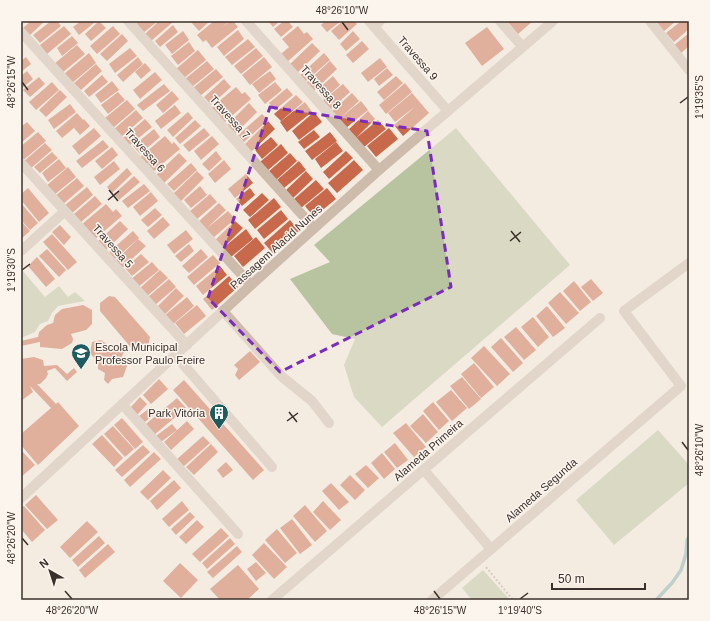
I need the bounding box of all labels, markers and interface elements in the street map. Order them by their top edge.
text: 48°26'10"W [316,5,369,16]
street label: Travessa 9 [396,34,440,82]
text: 48°26'15"W [6,55,17,108]
street label: Travessa 8 [298,63,344,111]
text: 1°19'35"S [694,75,705,119]
street label: Travessa 7 [207,93,253,141]
street label: Travessa 6 [122,126,168,174]
street label: Passagem Alacid Nunes [228,202,325,291]
street label: Travessa 5 [90,222,136,270]
text: 1°19'30"S [6,248,17,292]
place label: Escola Municipal Professor Paulo Freire [95,341,205,366]
school or university icon: Escola Municipal Professor Paulo Freire [70,342,92,370]
building icon: Park Vitória [208,402,230,430]
place label: Park Vitória [148,407,206,419]
street label: Alameda Primeira [391,416,466,483]
text: 48°26'10"W [694,423,705,476]
street label: Alameda Segunda [503,455,580,524]
text: 48°26'20"W [6,511,17,564]
north arrow [30,551,70,591]
text: N [37,556,51,570]
scale bar [552,565,645,591]
text: 50 m [558,572,585,586]
text: 48°26'20"W [46,605,99,616]
text: 48°26'15"W [414,605,467,616]
text: 1°19'40"S [498,605,542,616]

